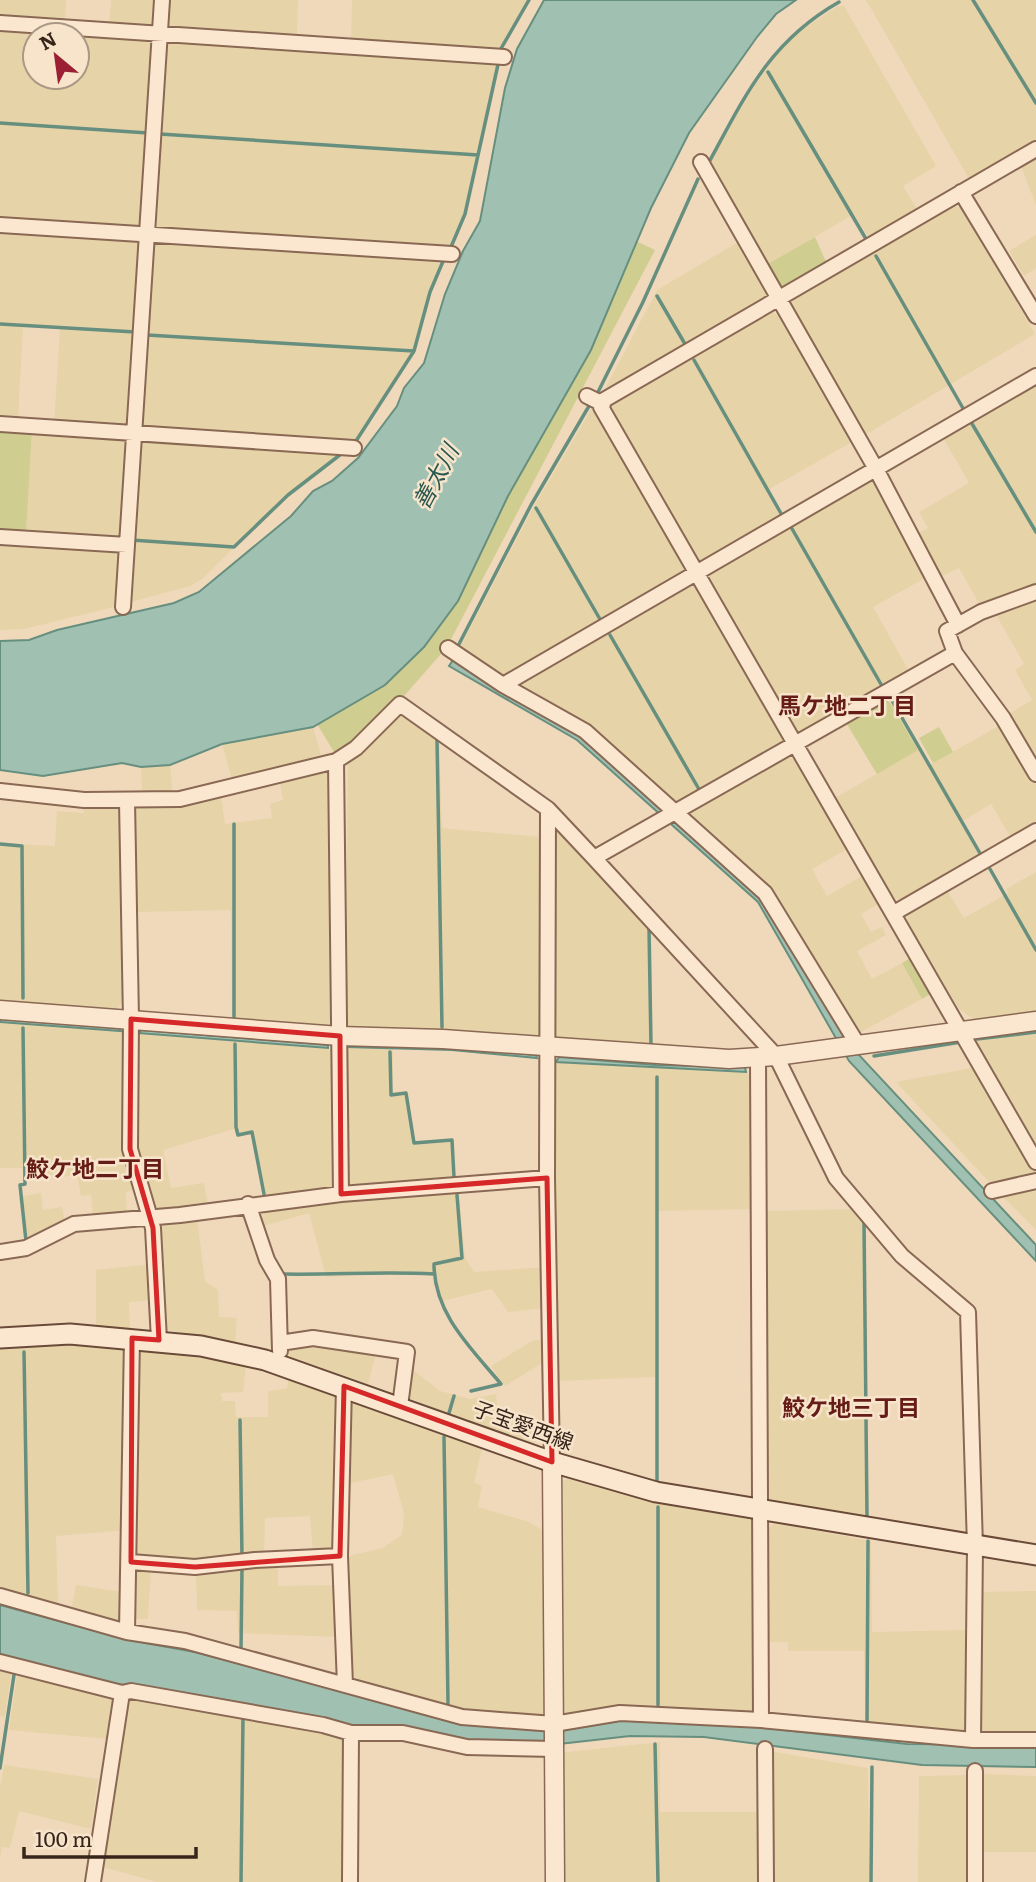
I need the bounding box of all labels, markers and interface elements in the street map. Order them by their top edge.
north arrow [21,21,91,91]
text: N [34,24,61,56]
water label: 善太川 [403,435,467,515]
district label: 馬ケ地二丁目 [778,687,916,721]
district label: 鮫ケ地二丁目 [26,1150,164,1184]
district label: 鮫ケ地三丁目 [782,1389,920,1423]
street label: 子宝愛西線 [469,1391,578,1456]
scale bar [24,1815,196,1859]
text: 100 m [35,1822,92,1853]

